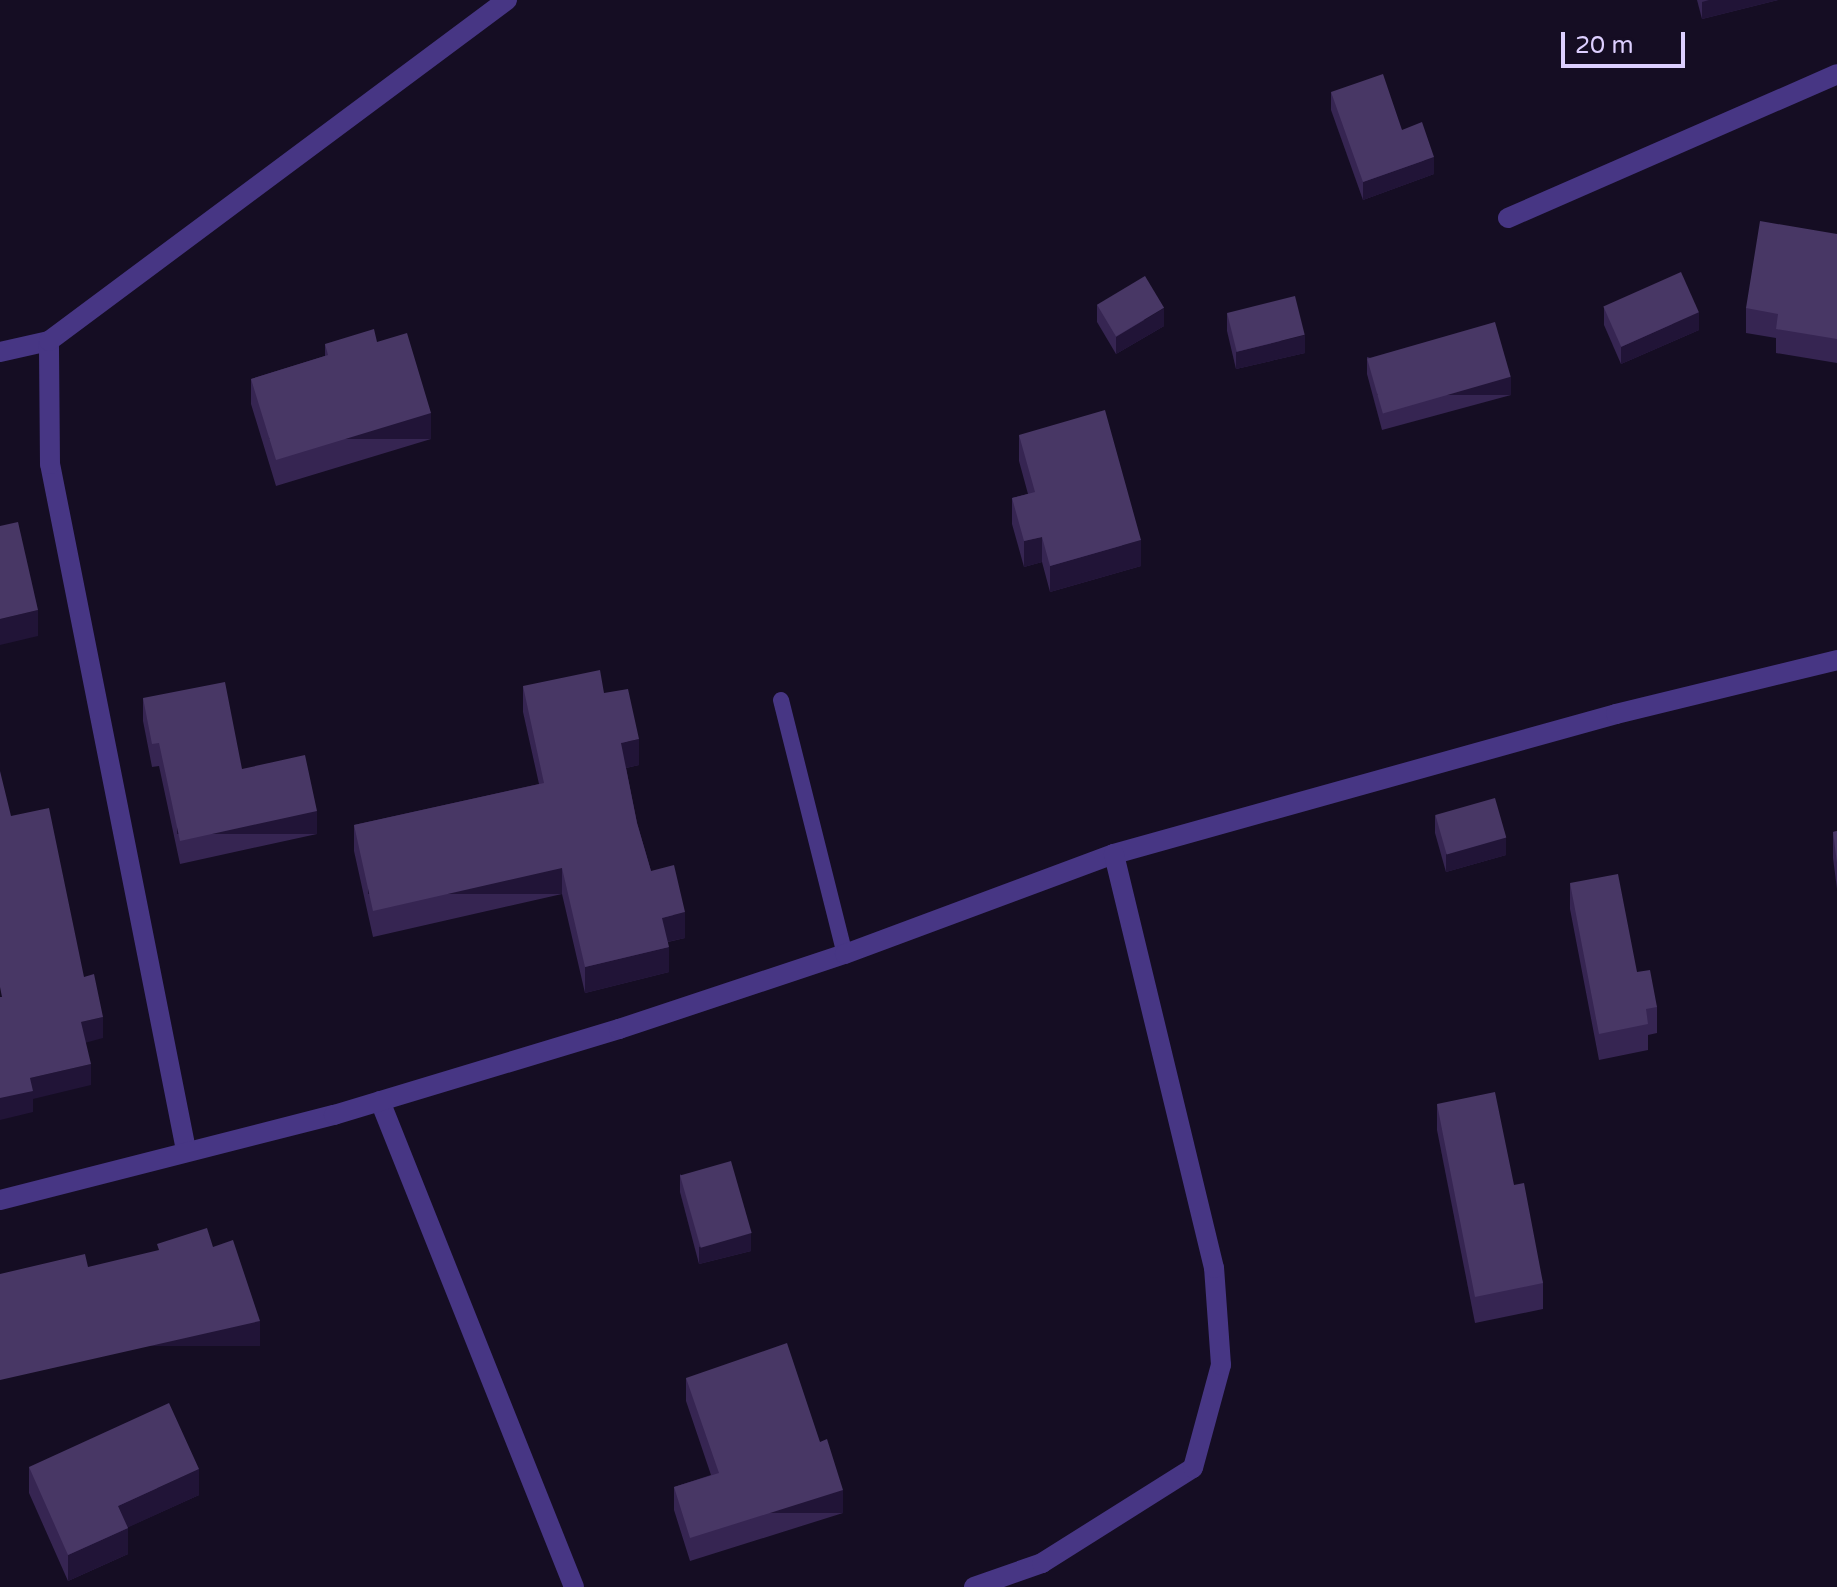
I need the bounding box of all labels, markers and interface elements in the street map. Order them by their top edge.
scale bar [1565,16,1689,66]
text: 20 m [1575,31,1633,60]

